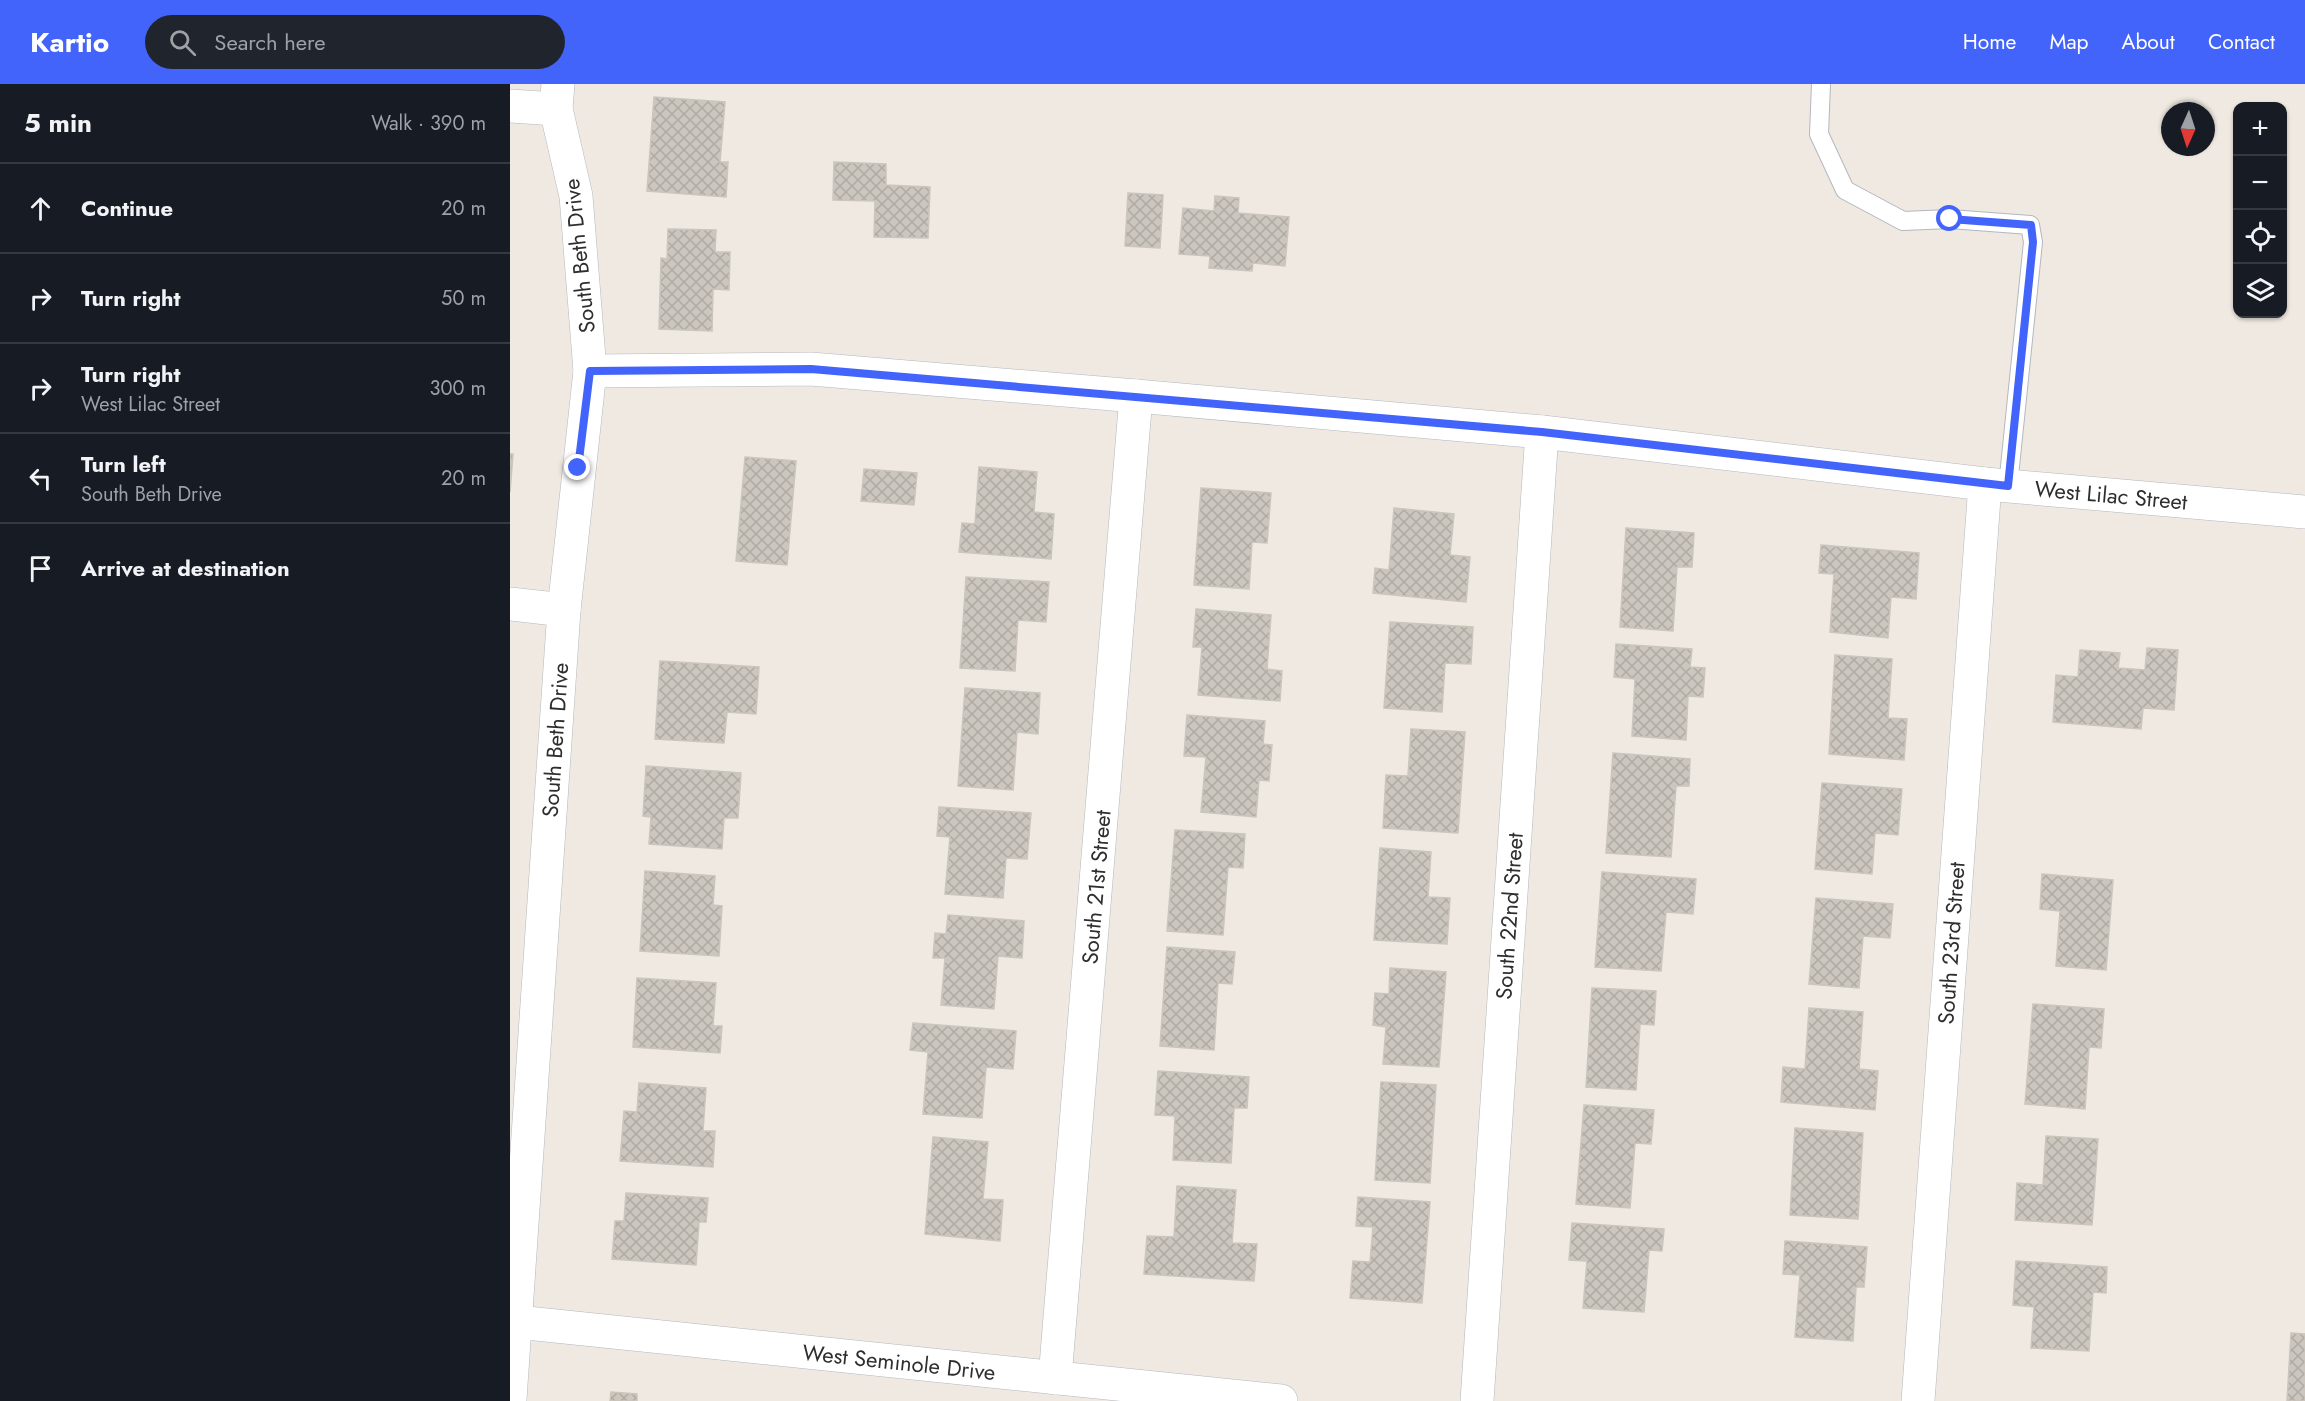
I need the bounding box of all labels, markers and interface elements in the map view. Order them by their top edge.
search box [145,15,565,69]
text: Kartio [30,22,109,63]
icon: search [166,26,199,59]
text: Search here [214,26,326,58]
text: Home [1963,27,2016,57]
text: Map [2049,27,2089,57]
text: About [2122,27,2175,57]
text: Contact [2208,27,2275,57]
north arrow [2161,102,2215,156]
map controls [2233,102,2287,318]
button: + [2233,102,2287,156]
text: 5 min [24,104,92,142]
text: Walk · 390 m [371,109,486,138]
button: − [2233,156,2287,210]
street label: South Beth Drive [555,177,603,335]
icon: ahead [24,192,57,225]
text: Continue [81,192,173,224]
text: 20 m [441,194,486,223]
route start [1936,205,1962,231]
button: locate [2233,210,2287,264]
button: layers [2233,264,2287,318]
icon: right [24,282,57,315]
text: Turn right [81,282,181,314]
text: 50 m [441,284,486,313]
text: Turn right [81,358,181,390]
icon: right [24,372,57,405]
text: 300 m [429,374,486,403]
text: West Lilac Street [81,390,220,419]
text: Turn left [81,448,166,480]
route end [564,454,590,480]
icon: left [24,462,57,495]
text: 20 m [441,464,486,493]
street label: West Lilac Street [2033,472,2189,518]
text: South Beth Drive [81,480,222,509]
icon: arrive [24,552,57,585]
text: Arrive at destination [81,552,290,584]
street label: South Beth Drive [534,662,576,818]
street label: South 21st Street [1073,808,1119,965]
street label: South 22nd Street [1487,831,1531,1001]
street label: South 23rd Street [1929,860,1973,1025]
street label: West Seminole Drive [801,1336,997,1388]

